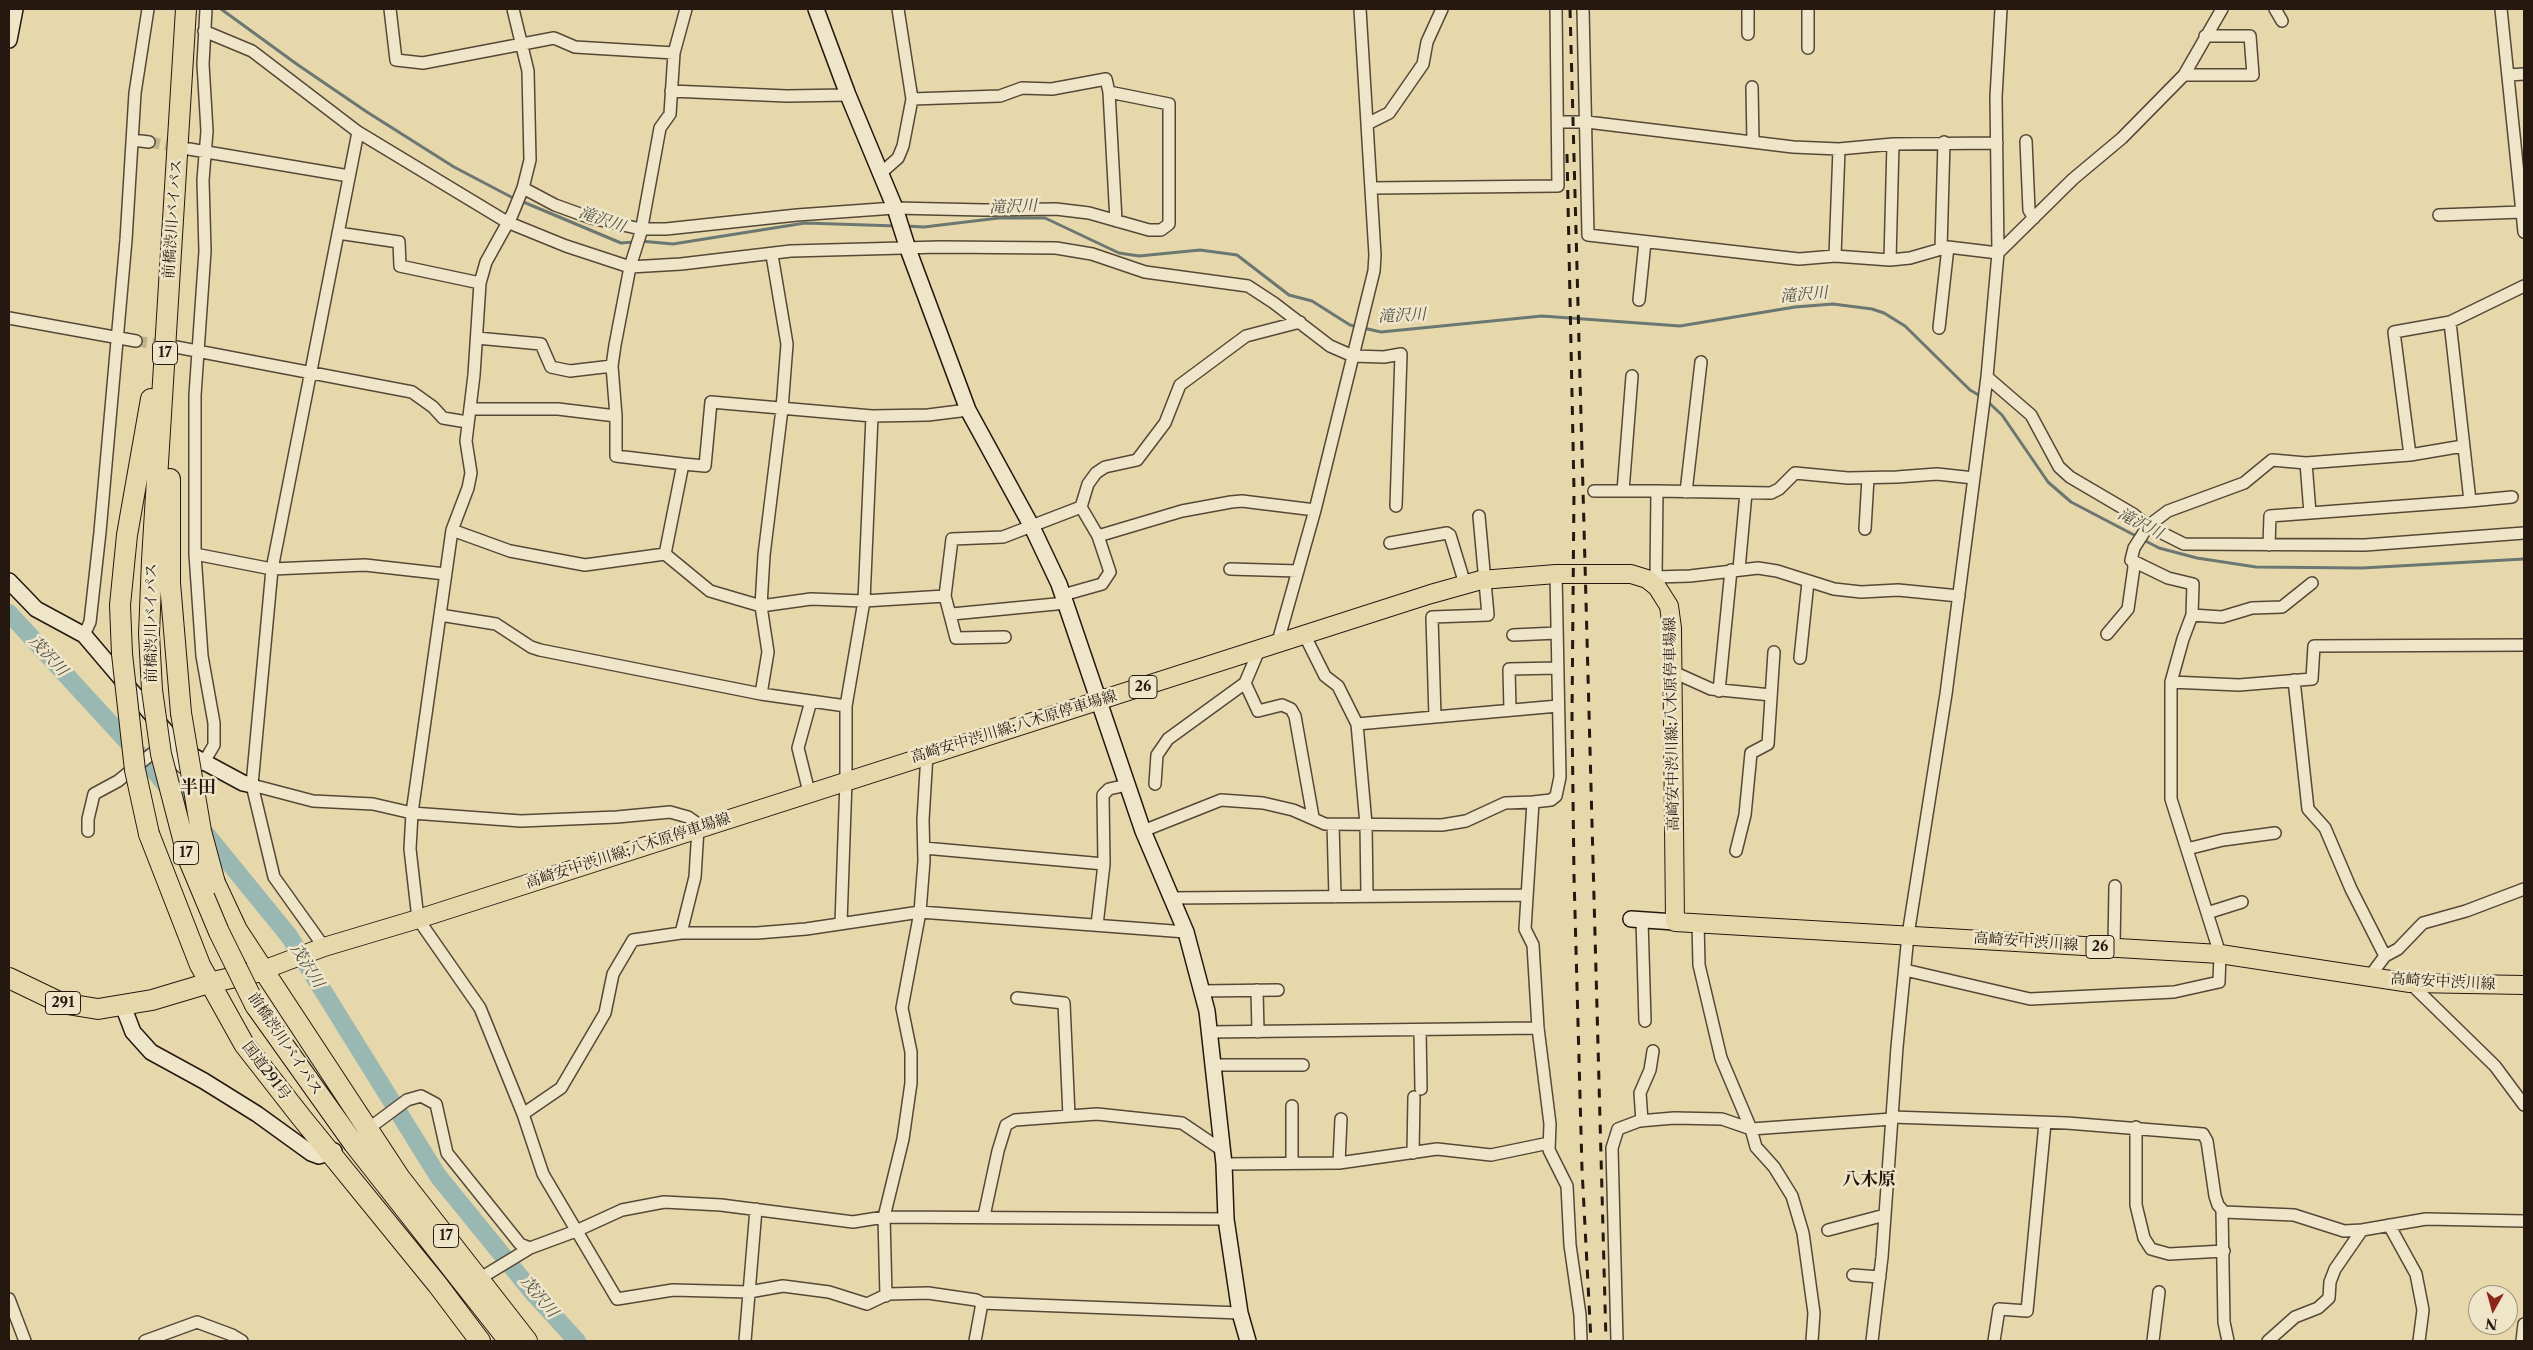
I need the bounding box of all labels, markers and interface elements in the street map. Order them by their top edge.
street label: 前橋渋川バイパス [160,159,186,279]
water label: 滝沢川 [989,197,1037,217]
water label: 滝沢川 [576,203,628,237]
water label: 滝沢川 [1779,283,1829,307]
water label: 滝沢川 [1378,305,1426,327]
road number: 17 [152,342,178,364]
water label: 滝沢川 [2114,505,2166,543]
street label: 前橋渋川バイパス [143,563,161,683]
street label: 高崎安中渋川線;八木原停車場線 [1661,617,1683,831]
water label: 茂沢川 [25,632,71,680]
road number: 26 [1129,676,1157,699]
street label: 高崎安中渋川線;八木原停車場線 [909,687,1119,767]
district label: 半田 [180,777,216,799]
street label: 高崎安中渋川線;八木原停車場線 [523,809,733,893]
road number: 17 [174,841,198,864]
street label: 高崎安中渋川線 [1973,929,2079,955]
road number: 26 [2086,936,2114,959]
water label: 茂沢川 [286,941,328,991]
street label: 高崎安中渋川線 [2390,970,2496,994]
street label: 前橋渋川バイパス [244,989,326,1099]
road number: 291 [46,991,80,1014]
street label: 国道291号 [238,1038,294,1104]
district label: 八木原 [1842,1169,1896,1191]
road number: 17 [434,1224,458,1248]
water label: 茂沢川 [516,1272,562,1322]
north arrow [2468,1285,2518,1335]
text: N [2484,1314,2498,1334]

